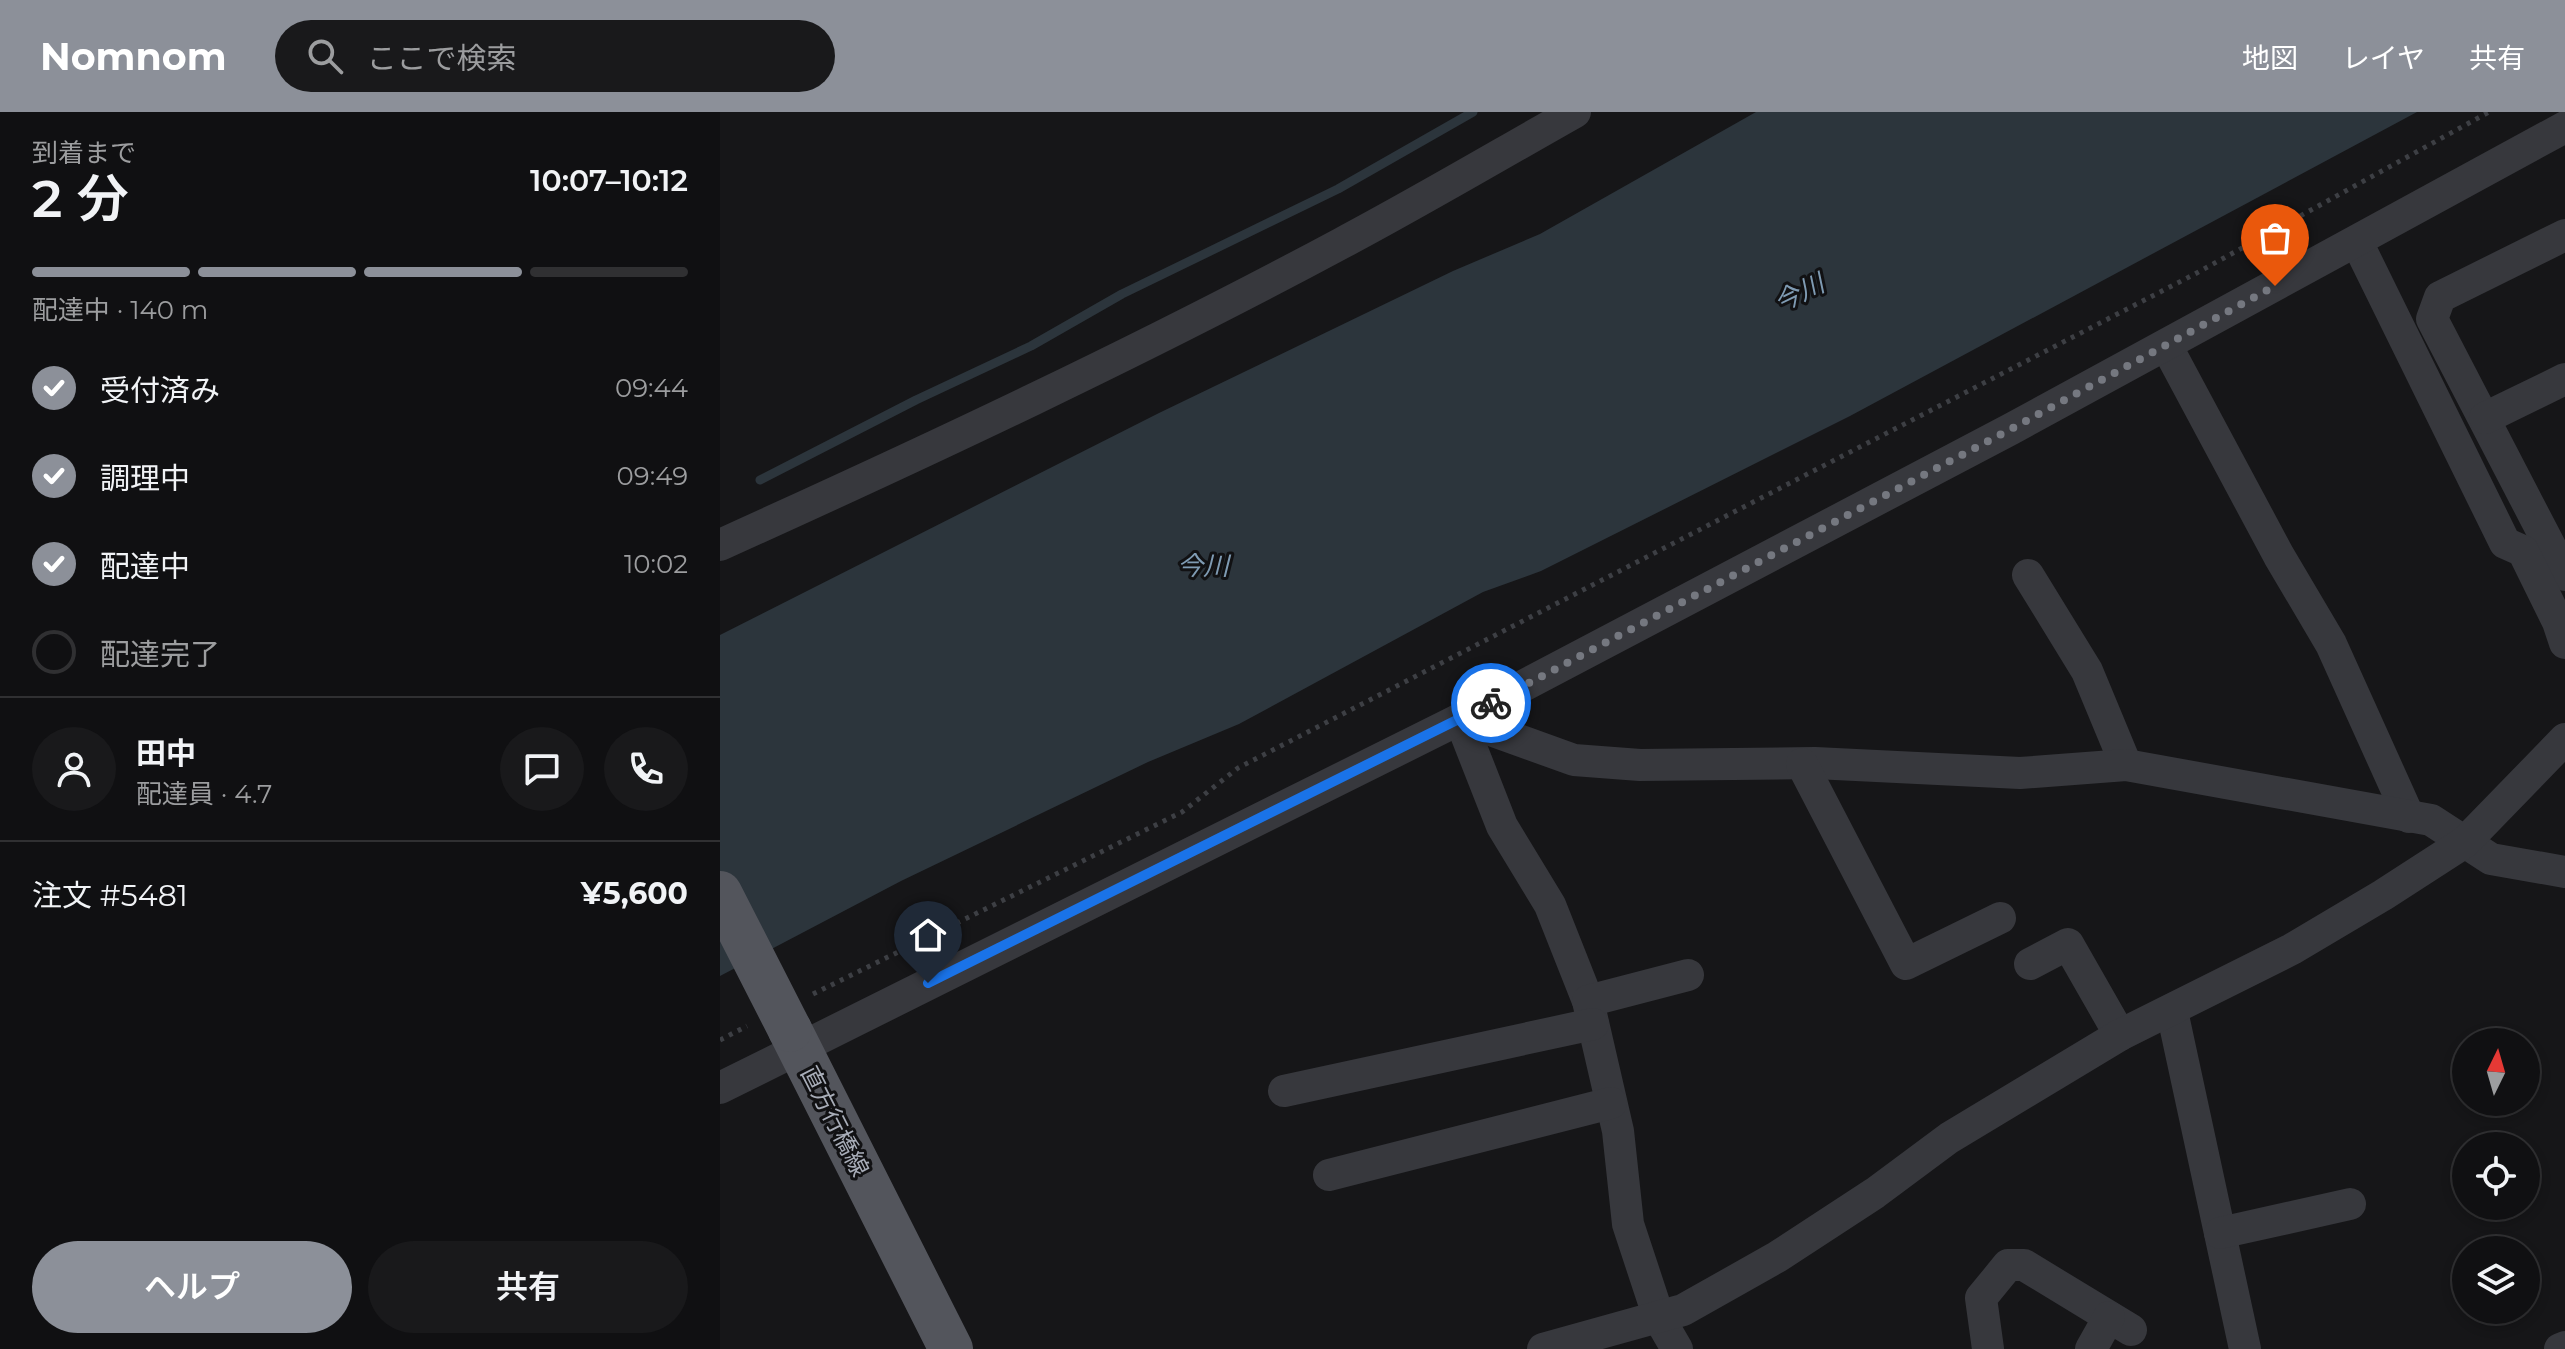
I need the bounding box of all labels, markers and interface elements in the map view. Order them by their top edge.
search box [275,20,835,92]
text: Nomnom [40,33,227,80]
icon: search [303,34,347,78]
text: ここで検索 [367,40,517,77]
text: 地図 [2242,41,2298,75]
text: レイヤ [2342,41,2425,75]
text: 共有 [2469,41,2525,75]
text: 到着まで [32,137,136,169]
text: 10:07–10:12 [530,162,688,199]
text: 2 分 [32,167,129,230]
pin [2241,204,2309,286]
icon: bag [2253,216,2297,260]
water label: 今川 [1769,266,1832,319]
text: 配達中 · 140 m [32,294,208,326]
icon: check [32,366,76,410]
text: 受付済み [100,372,220,409]
text: 09:44 [615,372,688,404]
icon: check [32,454,76,498]
text: 調理中 [100,460,190,497]
text: 09:49 [617,460,688,492]
icon: check [32,542,76,586]
text: 配達中 [100,548,190,585]
text: 10:02 [624,548,688,580]
water label: 今川 [1177,550,1232,582]
text: 配達完了 [100,636,220,673]
courier [1451,663,1531,743]
icon: bike [1469,681,1513,725]
button: person [32,727,116,811]
button: chat [500,727,584,811]
button: phone [604,727,688,811]
text: 田中 [136,735,196,772]
text: 配達員 · 4.7 [136,778,272,810]
text: ¥5,600 [581,875,688,912]
text: 注文 #5481 [32,877,188,914]
pin [894,901,962,983]
icon: home [906,913,950,957]
north arrow [2452,1028,2540,1116]
map controls [2452,1028,2540,1324]
street label: 直方行橋線 [795,1061,875,1181]
button: locate [2452,1132,2540,1220]
button: layers [2452,1236,2540,1324]
button: ヘルプ [32,1241,352,1333]
button: 共有 [368,1241,688,1333]

